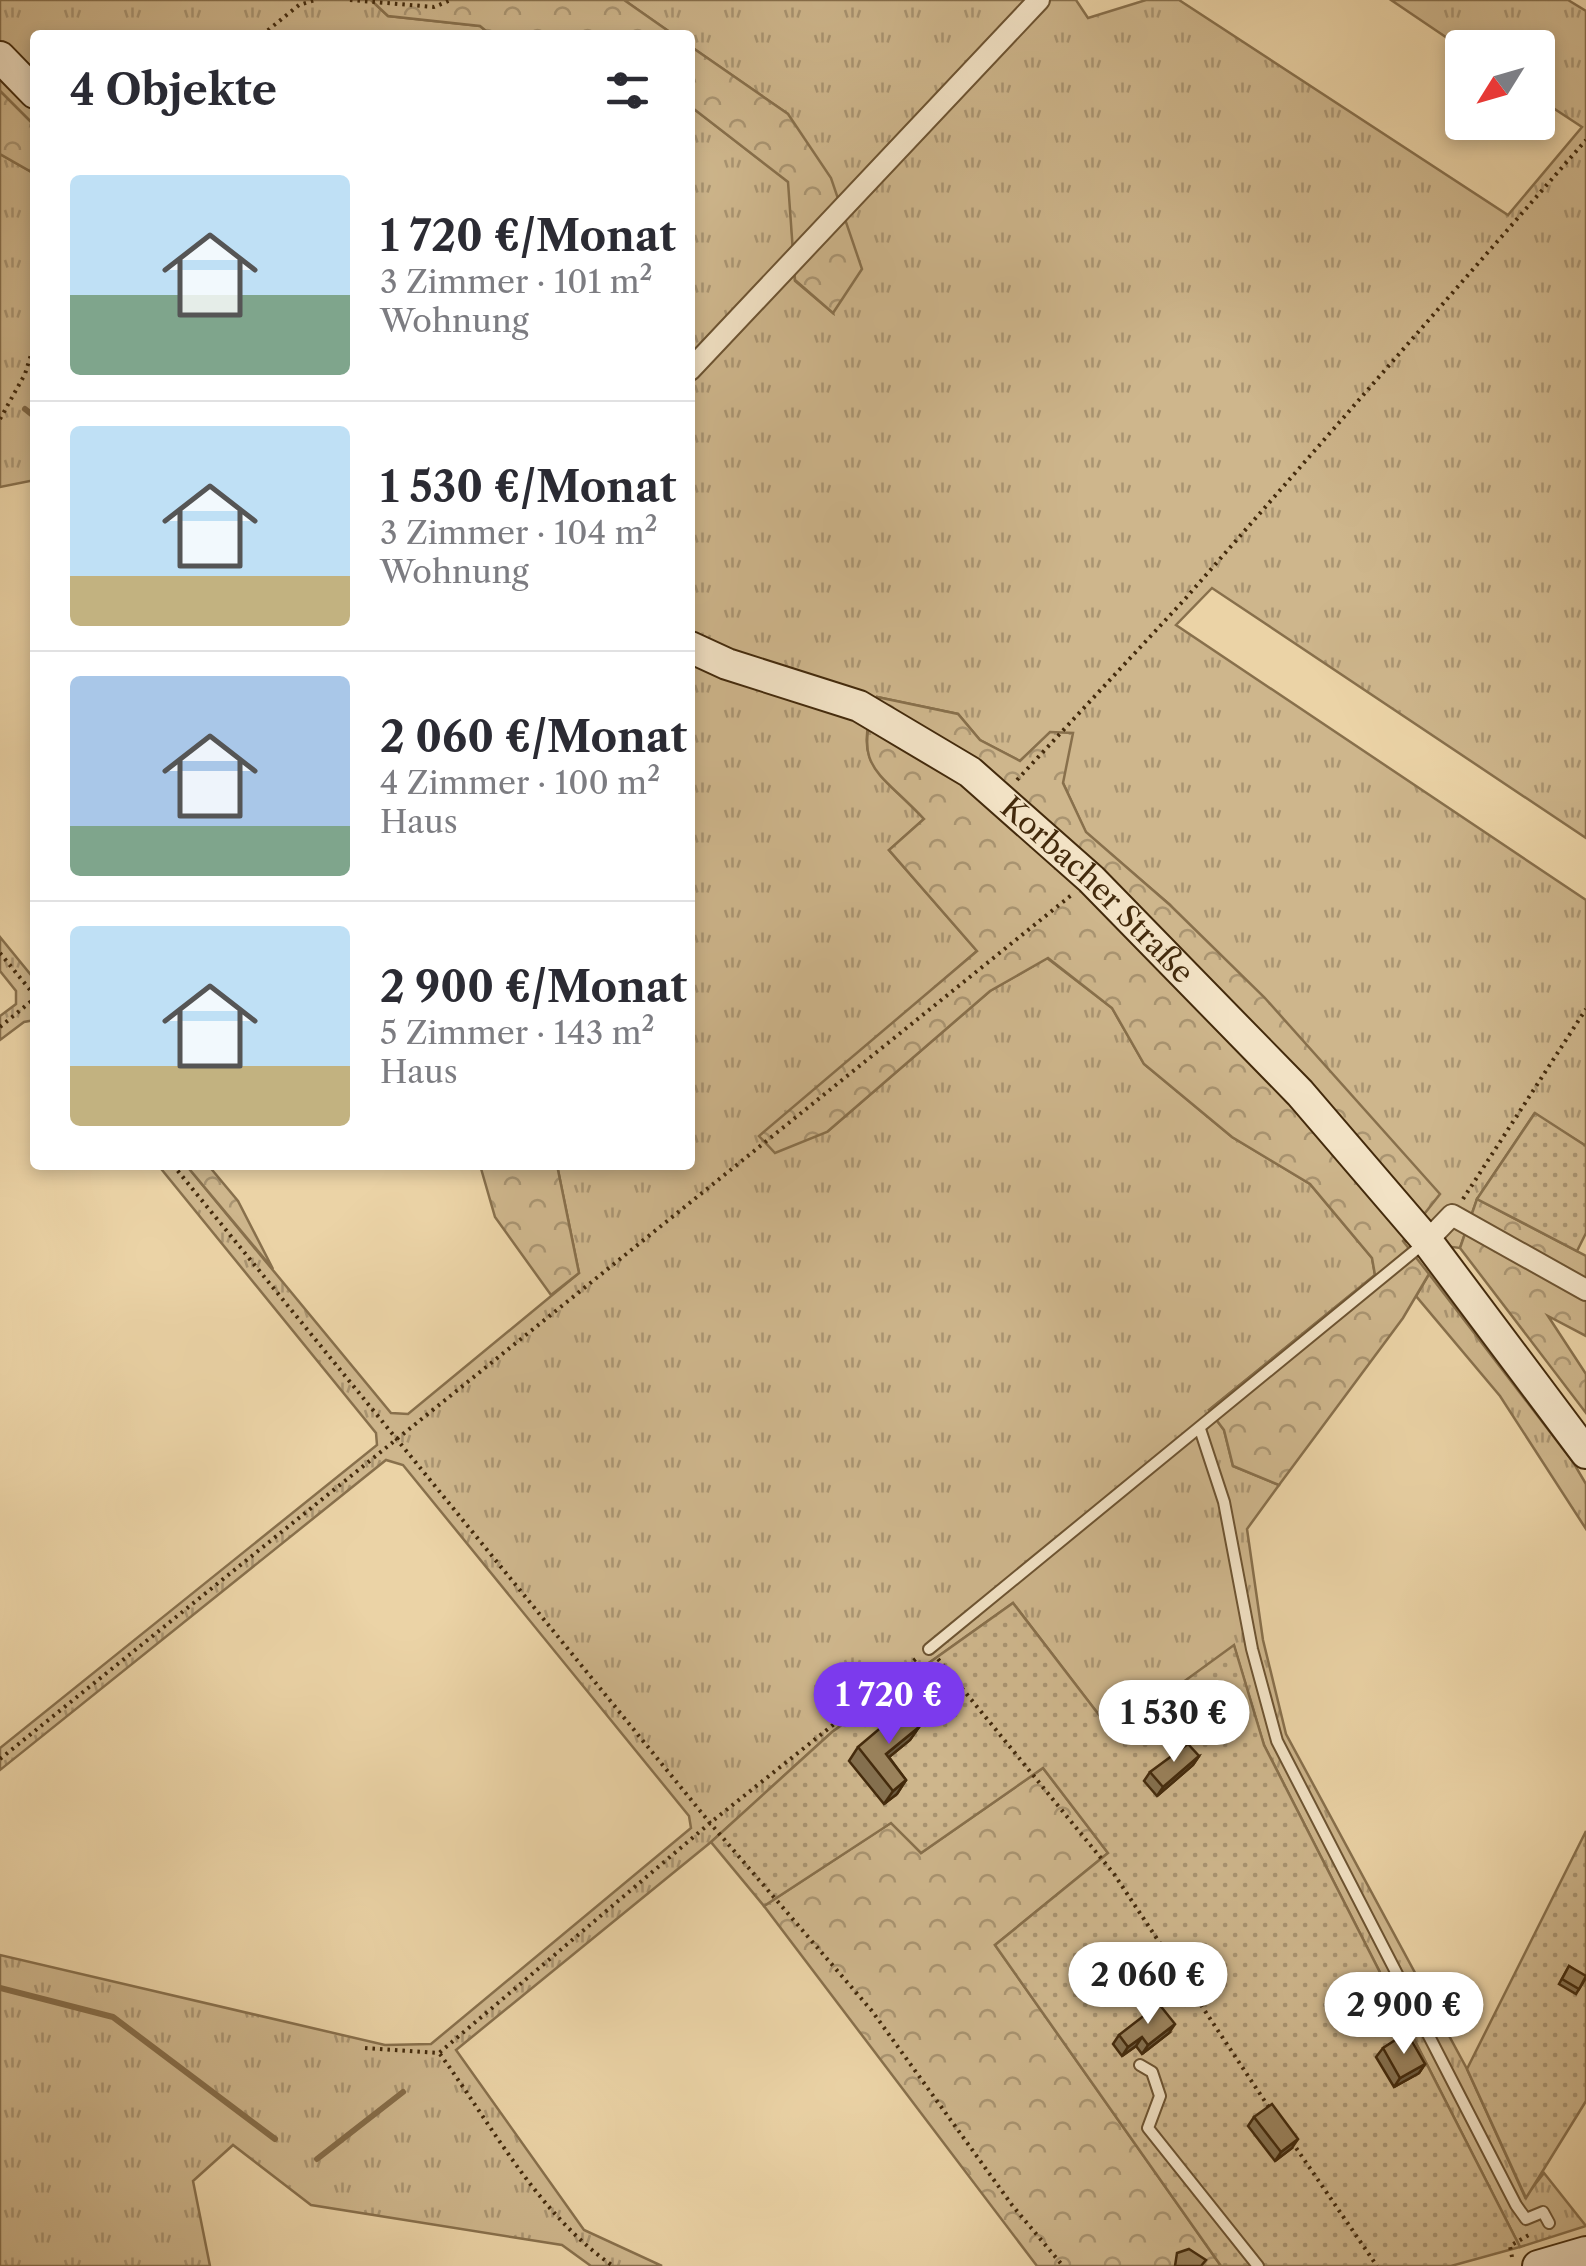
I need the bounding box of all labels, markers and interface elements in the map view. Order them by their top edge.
north arrow [1445,30,1555,140]
map controls [1445,30,1555,140]
icon: filters [600,63,655,118]
text: 4 Objekte [70,64,277,116]
text: 1 720 €/Monat [380,210,676,262]
icon: home [150,215,270,335]
text: 3 Zimmer · 101 m² [380,262,653,301]
text: Wohnung [380,301,529,340]
text: 1 530 €/Monat [380,461,676,513]
icon: home [150,466,270,586]
text: 3 Zimmer · 104 m² [380,513,658,552]
text: Wohnung [380,552,529,591]
text: 2 060 €/Monat [380,711,687,763]
icon: home [150,716,270,836]
text: 4 Zimmer · 100 m² [380,763,660,802]
street label: Korbacher Straße [993,789,1202,991]
text: Haus [380,802,458,841]
text: 2 900 €/Monat [380,961,687,1013]
icon: home [150,966,270,1086]
text: 5 Zimmer · 143 m² [380,1013,655,1052]
text: Haus [380,1052,458,1091]
pin: 1 720 € [797,1662,981,1747]
text: 1 720 € [836,1675,942,1714]
pin: 1 530 € [1082,1680,1266,1765]
text: 1 530 € [1121,1693,1227,1732]
pin: 2 060 € [1056,1942,1240,2027]
text: 2 060 € [1090,1955,1206,1994]
pin: 2 900 € [1312,1972,1496,2057]
text: 2 900 € [1346,1985,1462,2024]

